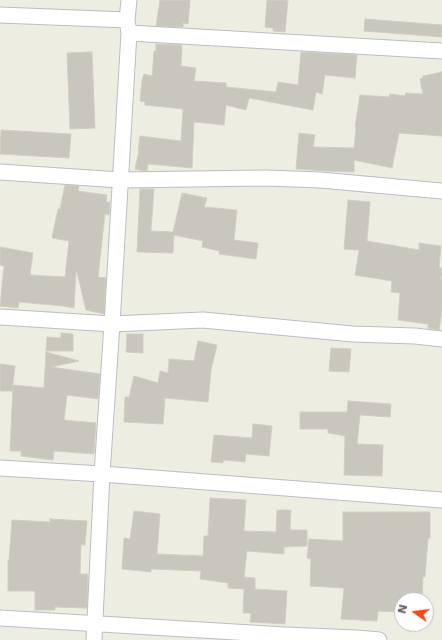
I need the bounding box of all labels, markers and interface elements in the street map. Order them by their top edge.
north arrow [394,592,434,632]
text: N [395,603,410,615]

